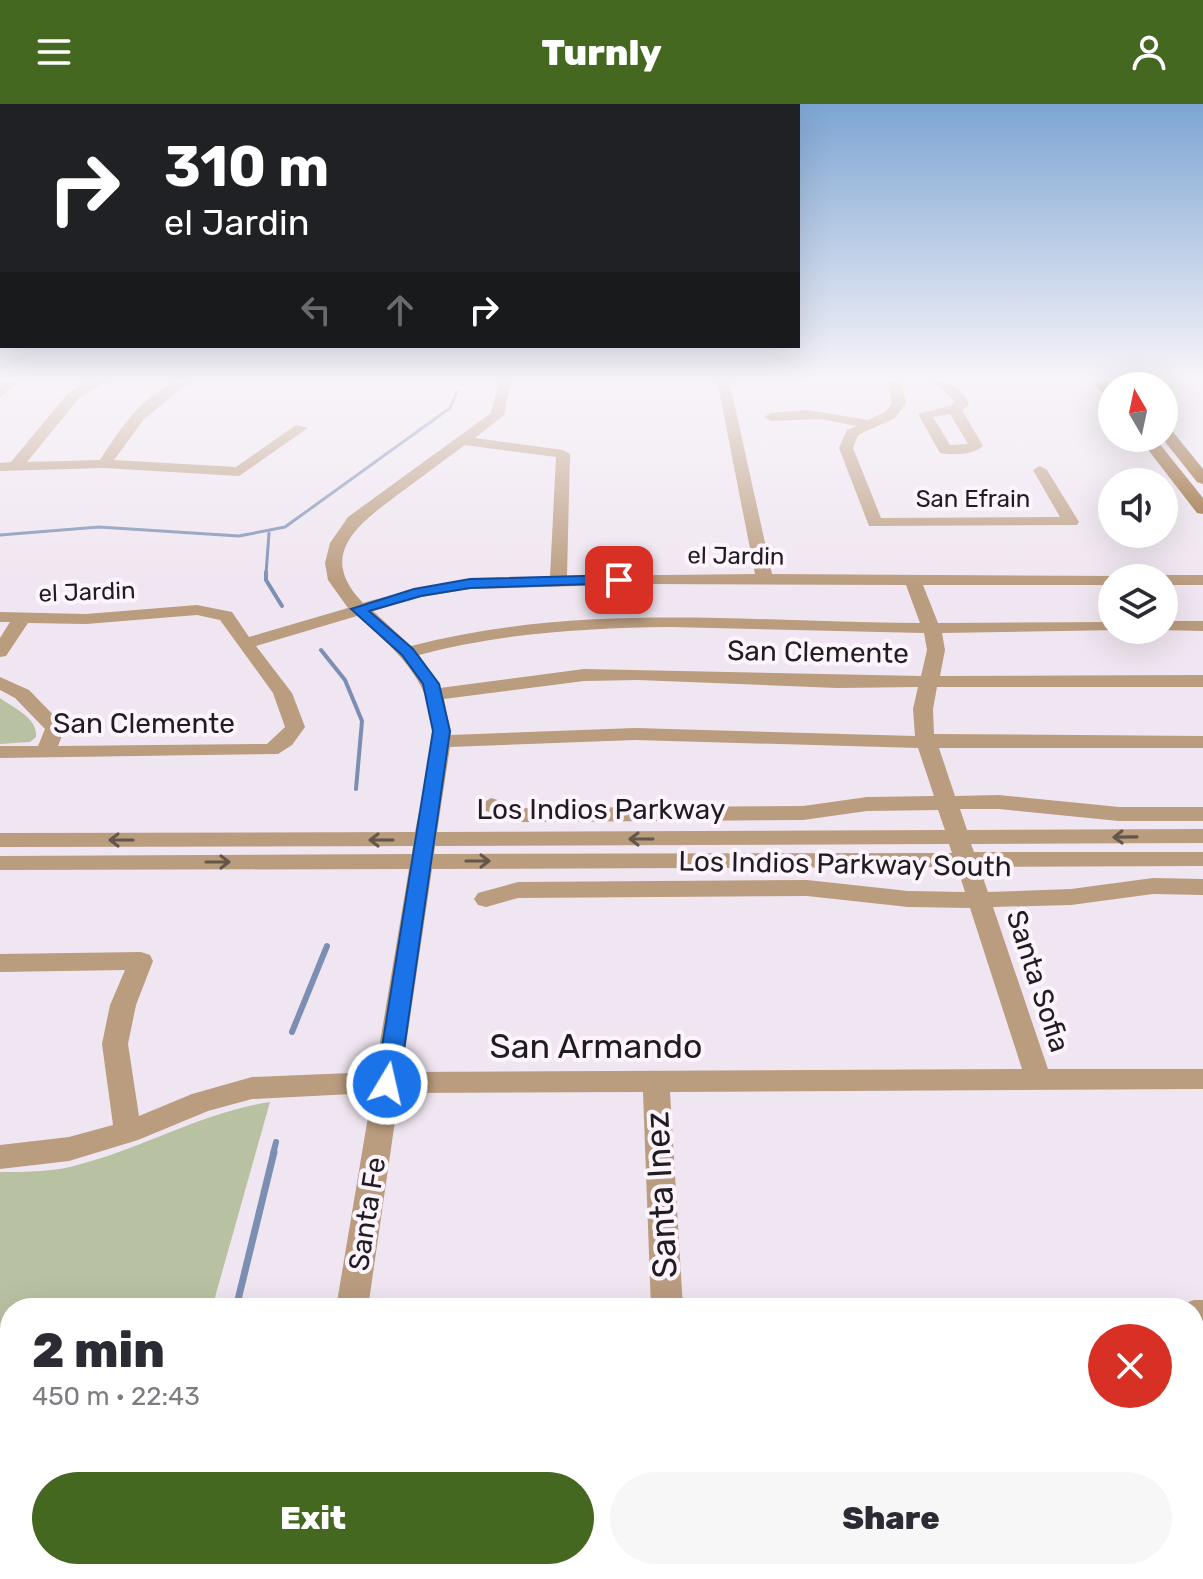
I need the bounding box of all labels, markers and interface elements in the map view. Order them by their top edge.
icon: menu [32,30,76,74]
icon: person [1127,30,1171,74]
text: Turnly [541,31,662,74]
text: 310 m [164,134,329,200]
icon: right [32,136,136,240]
text: el Jardin [164,201,310,244]
icon: left [294,288,338,332]
icon: ahead [378,288,422,332]
icon: right [462,288,506,332]
north arrow [1098,372,1178,452]
map controls [1098,372,1178,644]
button: sound [1098,468,1178,548]
street label: San Efrain [916,485,1030,513]
street label: el Jardin [687,541,785,571]
pin [585,546,653,614]
icon: arrive [597,558,641,602]
button: layers [1098,564,1178,644]
street label: el Jardin [38,576,136,608]
street label: San Clemente [727,634,909,670]
street label: San Clemente [53,707,235,740]
street label: Los Indios Parkway [477,793,725,826]
one-way arrow [1112,829,1139,845]
one-way arrow [628,831,655,847]
one-way arrow [108,832,135,848]
one-way arrow [368,832,395,848]
street label: Los Indios Parkway South [678,845,1012,883]
one-way arrow [464,853,491,869]
one-way arrow [204,854,231,870]
street label: Santa Sofia [1000,906,1076,1056]
street label: San Armando [490,1026,703,1067]
position arrow [345,1042,429,1126]
street label: Santa Inez [636,1111,686,1279]
street label: Santa Fe [342,1155,392,1273]
text: 2 min [32,1322,165,1379]
button: close [1088,1324,1172,1408]
text: 450 m · 22:43 [32,1381,200,1412]
button: Exit [32,1472,594,1564]
button: Share [610,1472,1172,1564]

